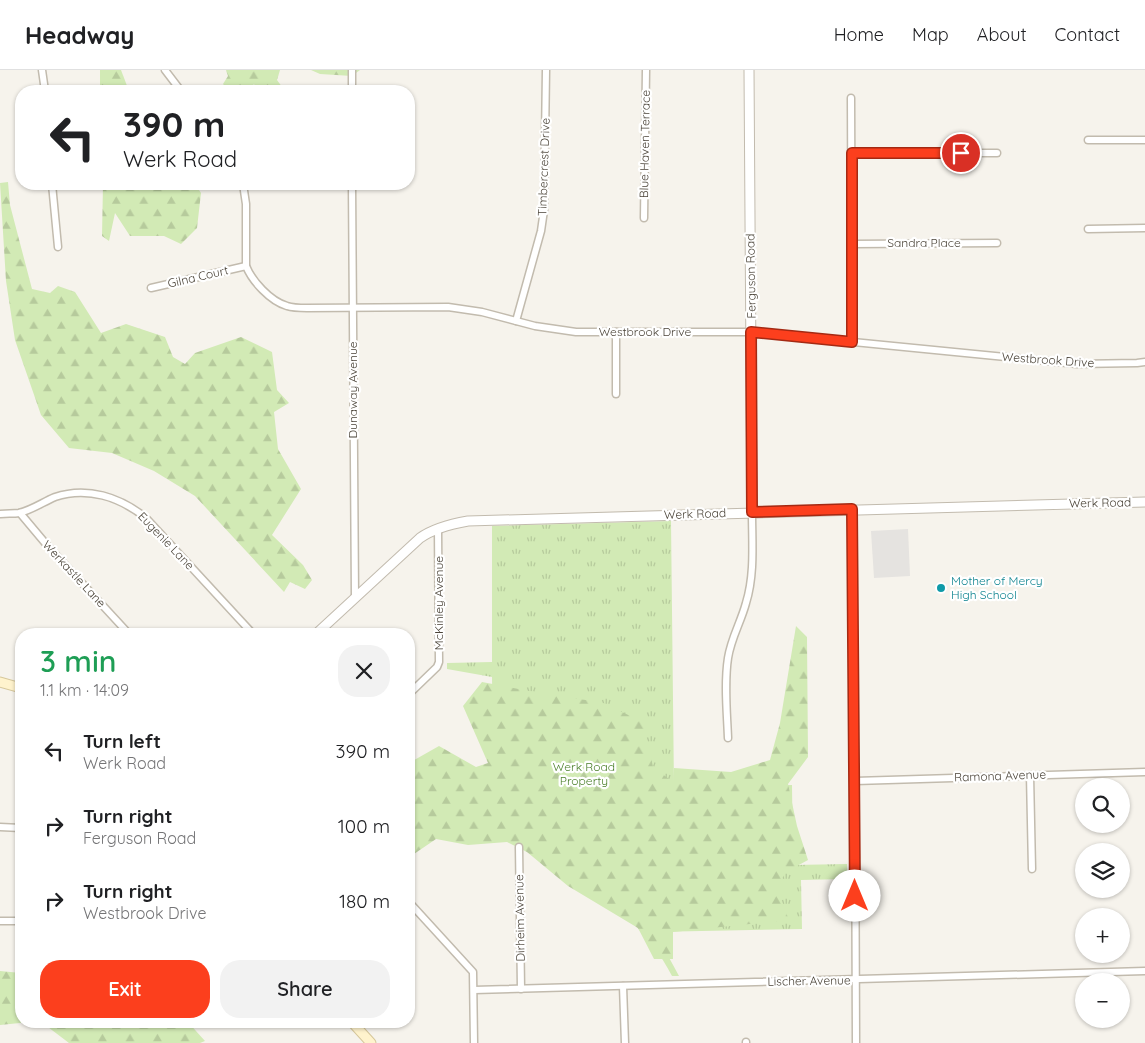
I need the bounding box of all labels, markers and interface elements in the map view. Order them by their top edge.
text: Headway [25,20,134,50]
text: Home [834,23,884,46]
text: Map [912,23,949,46]
text: About [977,23,1027,46]
text: Contact [1055,23,1120,46]
street label: Blue Haven Terrace [636,89,653,198]
text: 390 m [123,102,225,146]
icon: left [40,105,105,170]
street label: Timbercrest Drive [534,117,553,216]
pin [940,132,982,174]
icon: arrive [947,139,975,167]
text: Werk Road [123,145,237,173]
street label: Ferguson Road [742,233,759,319]
street label: Sandra Place [887,235,961,250]
street label: Gilna Court [166,262,230,291]
street label: Westbrook Drive [599,324,692,339]
street label: Dunaway Avenue [345,341,360,439]
street label: Westbrook Drive [1001,349,1095,370]
street label: Werk Road [1069,494,1131,511]
street label: Werk Road [664,505,726,522]
street label: Eugenie Lane [135,509,198,573]
street label: Werkastle Lane [39,537,109,610]
street label: McKinley Avenue [431,556,446,650]
place label: Mother of Mercy High School [951,573,1043,602]
marker: Mother of Mercy High School [935,582,947,594]
text: 3 min [40,642,116,680]
button: close [338,645,390,697]
text: 1.1 km · 14:09 [40,680,129,700]
text: Turn left [83,729,161,753]
icon: left [40,737,68,765]
text: 390 m [336,739,390,763]
text: Werk Road [83,753,166,773]
park label: Werk Road Property [553,759,615,788]
street label: Ramona Avenue [954,766,1046,785]
map controls [1075,778,1130,1028]
button: search [1075,778,1130,833]
text: Turn right [83,804,172,828]
icon: right [40,812,68,840]
text: 100 m [338,814,390,838]
text: Ferguson Road [83,828,196,848]
button: layers [1075,843,1130,898]
position arrow [828,869,880,921]
street label: Dirheim Avenue [511,874,528,962]
text: Turn right [83,879,172,903]
icon: right [40,887,68,915]
text: 180 m [339,889,390,913]
text: Westbrook Drive [83,903,206,923]
button: + [1075,908,1130,963]
button: Exit [40,960,210,1018]
button: Share [220,960,390,1018]
street label: Lischer Avenue [767,972,851,989]
button: − [1075,973,1130,1028]

